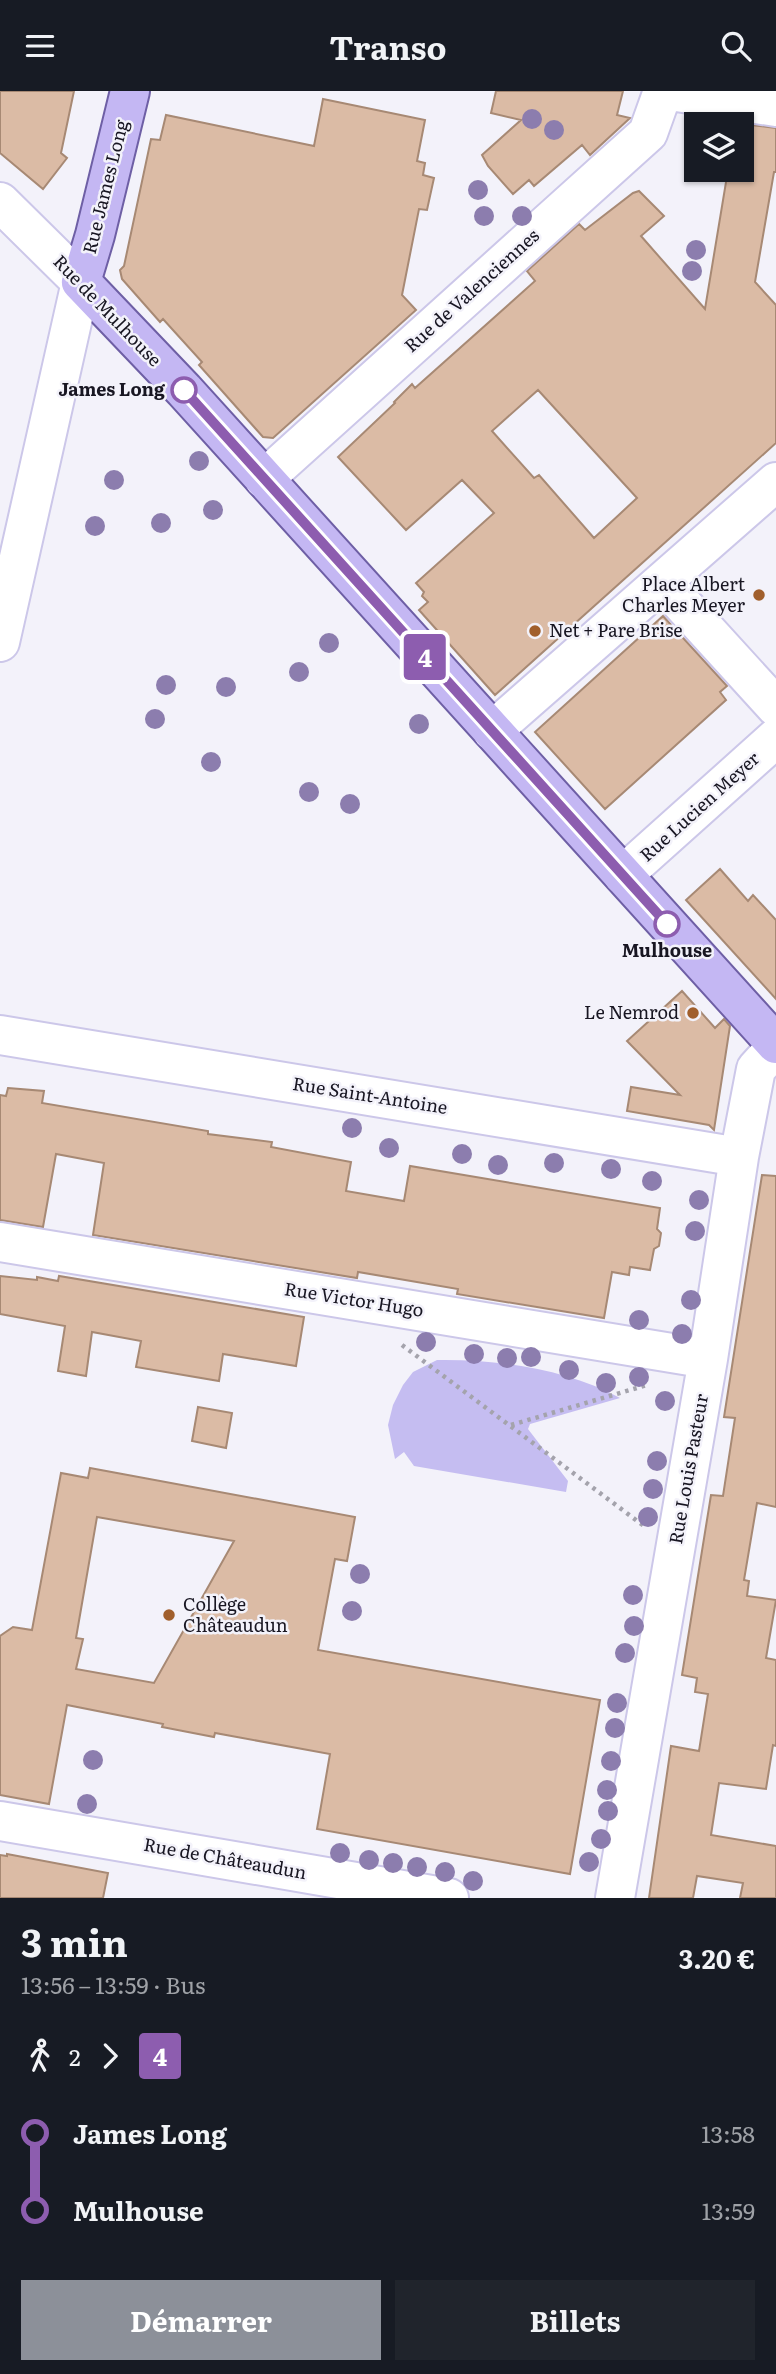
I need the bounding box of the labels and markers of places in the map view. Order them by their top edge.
place label: James Long [58,375,166,402]
marker: James Long [171,377,197,403]
place label: Place Albert Charles Meyer [622,570,746,618]
marker: Place Albert Charles Meyer [751,587,767,603]
place label: Net + Pare Brise [549,616,683,643]
marker: Net + Pare Brise [527,623,543,639]
marker: Mulhouse [654,911,680,937]
place label: Mulhouse [622,936,712,963]
place label: Le Nemrod [584,998,679,1025]
marker: Le Nemrod [685,1005,701,1021]
place label: Collège Châteaudun [183,1590,288,1638]
marker: Collège Châteaudun [161,1607,177,1623]

